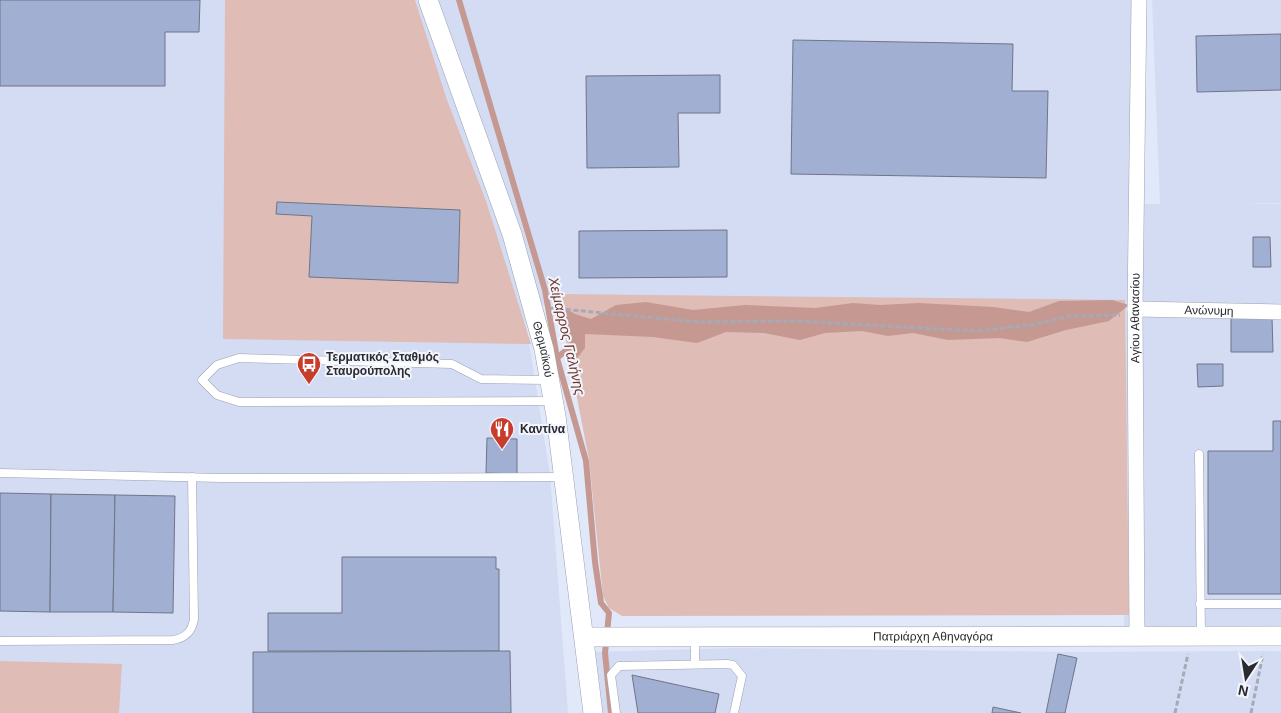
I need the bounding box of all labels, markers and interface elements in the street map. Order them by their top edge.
street label: Αγίου Αθανασίου [1128,273,1142,363]
water label: Χείμαρρος Γαλήνης [545,274,588,397]
street label: Ανώνυμη [1184,303,1234,318]
street label: Θερμαϊκού [530,320,556,378]
place label: Τερματικός Σταθμός Σταυρούπολης [326,350,439,378]
bus stop icon: Τερματικός Σταθμός Σταυρούπολης [296,351,322,385]
restaurant icon: Καντίνα [489,416,515,450]
place label: Καντίνα [520,422,566,436]
street label: Πατριάρχη Αθηναγόρα [873,629,993,644]
north arrow [1221,653,1271,703]
text: N [1237,682,1250,700]

